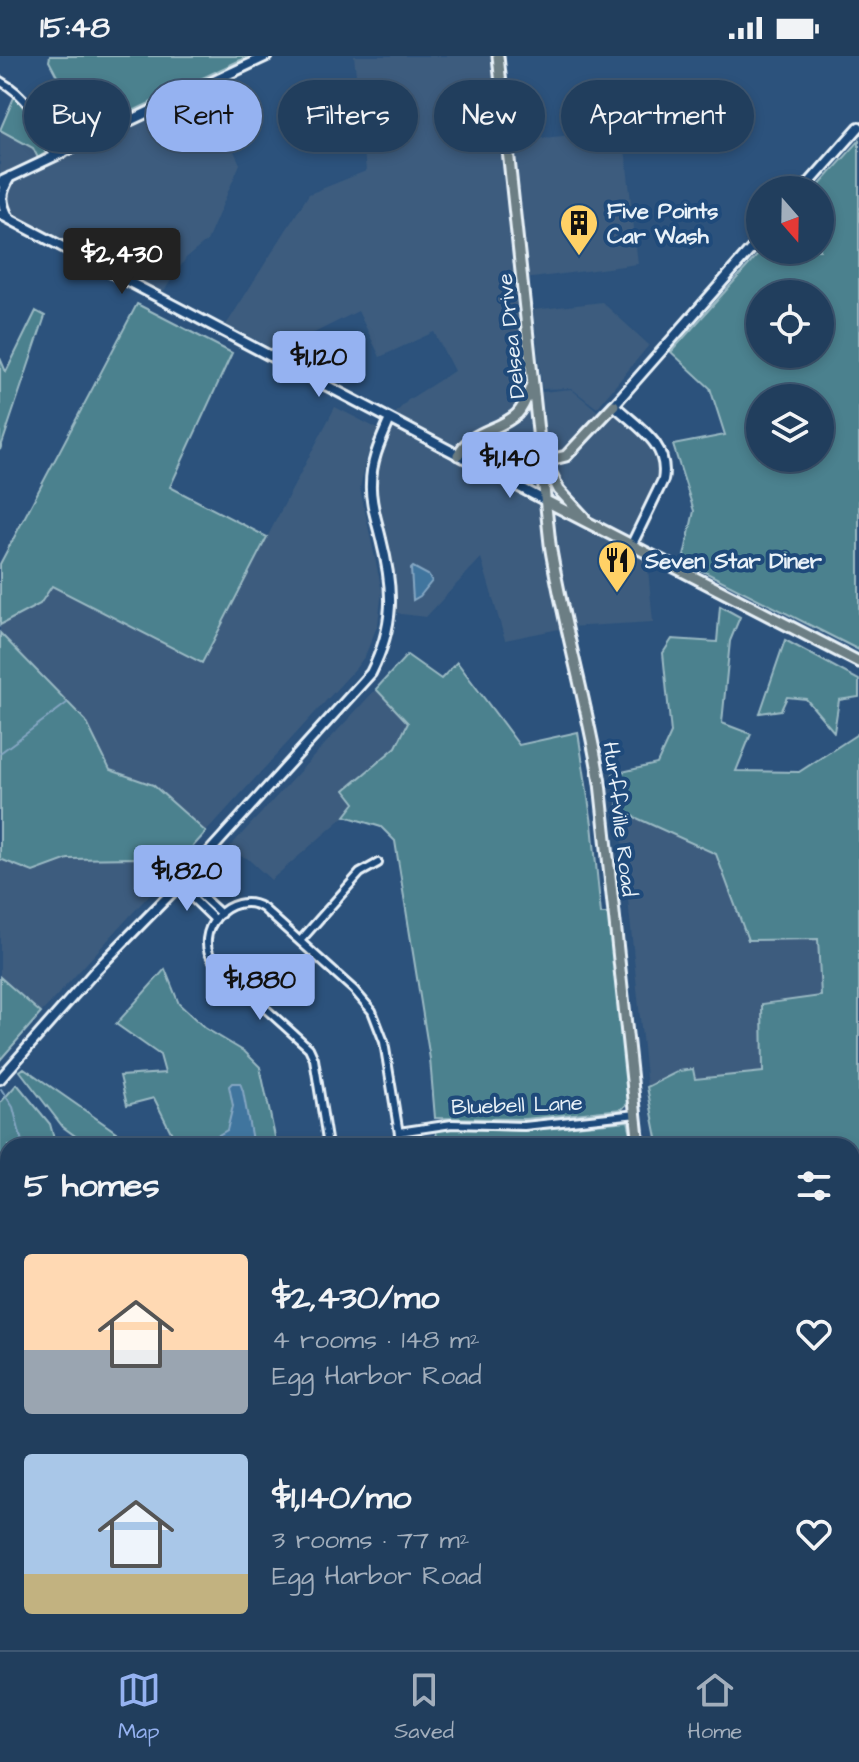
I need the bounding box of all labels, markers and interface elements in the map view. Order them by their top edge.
text: 15:48 [40,7,110,49]
chip: Buy [24,80,130,152]
chip: Rent [146,80,262,152]
chip: Filters [278,80,418,152]
chip: New [434,80,545,152]
chip: Apartment [561,80,754,152]
north arrow [746,176,834,264]
map controls [746,176,834,472]
place label: Five Points Car Wash [607,196,718,252]
building icon: Five Points Car Wash [558,202,600,257]
pin: $2,430 [57,228,187,296]
text: $2,430 [81,236,163,272]
street label: Delsea Drive [490,272,533,400]
button: locate [746,280,834,368]
pin: $1,120 [254,331,384,399]
text: $1,120 [290,339,348,375]
button: layers [746,384,834,472]
pin: $1,140 [445,432,575,500]
text: $1,140 [480,440,540,476]
restaurant icon: Seven Star Diner [596,539,638,594]
place label: Seven Star Diner [644,546,823,577]
street label: Hurffville Road [595,740,644,898]
pin: $1,820 [122,845,252,913]
text: $1,820 [152,853,222,889]
pin: $1,880 [195,954,325,1022]
text: $1,880 [224,962,296,998]
street label: Bluebell Lane [451,1088,583,1123]
text: 5 homes [24,1162,160,1210]
icon: filters [792,1164,836,1208]
text: $2,430/mo [272,1274,439,1322]
icon: home [88,1286,184,1382]
icon: heart [792,1312,836,1356]
text: 4 rooms · 148 m² [272,1322,480,1358]
text: Egg Harbor Road [272,1358,482,1394]
text: $1,140/mo [272,1474,411,1522]
icon: home [88,1486,184,1582]
icon: heart [792,1512,836,1556]
text: 3 rooms · 77 m² [272,1522,469,1558]
text: Egg Harbor Road [272,1558,482,1594]
tab: Map [117,1668,161,1747]
tab: Saved [394,1668,454,1747]
tab: Home [688,1668,742,1747]

